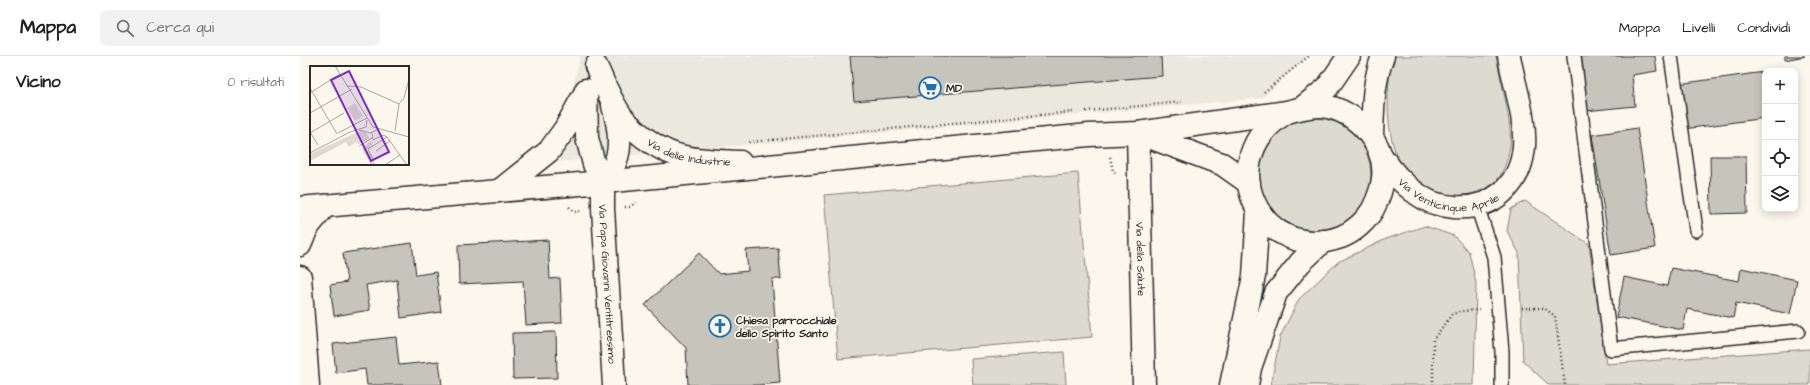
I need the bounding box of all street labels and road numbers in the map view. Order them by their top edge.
street label: Via delle Industrie [644,135,731,170]
street label: Via Venticinque Aprile [1395,175,1502,215]
street label: Via Papa Giovanni Ventitreesimo [595,204,620,365]
street label: Via della Salute [1132,222,1149,296]

